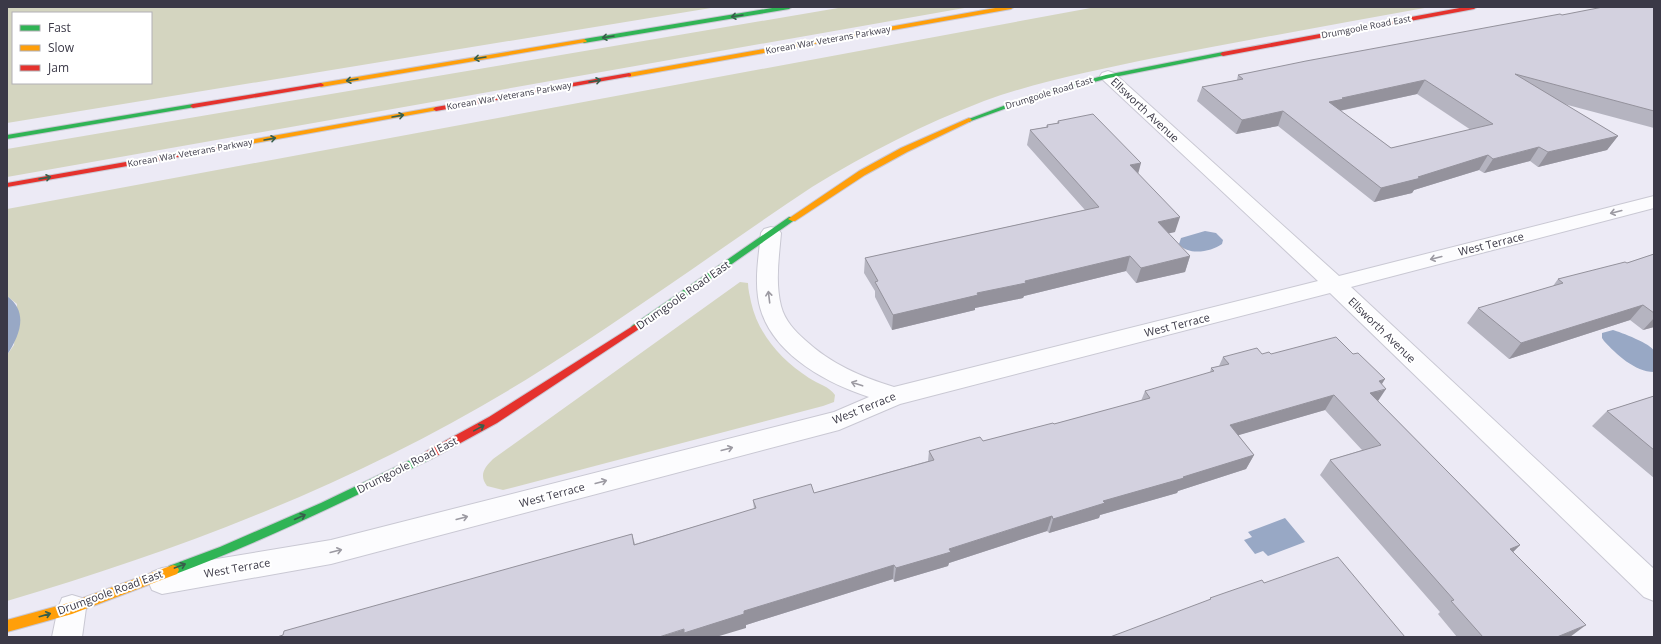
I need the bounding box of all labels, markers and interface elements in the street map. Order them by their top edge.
street label: Drumgoole Road East [1320,11,1412,42]
legend [12,12,152,84]
one-way arrow [730,12,743,20]
text: Fast [48,19,71,36]
street label: Korean War Veterans Parkway [764,22,892,57]
one-way arrow [602,33,615,41]
text: Slow [48,39,75,56]
one-way arrow [474,55,487,63]
text: Jam [47,59,69,76]
street label: Drumgoole Road East [1004,73,1094,112]
street label: Ellsworth Avenue [1108,74,1183,145]
one-way arrow [346,76,359,84]
one-way arrow [588,77,601,85]
street label: Korean War Veterans Parkway [445,78,573,113]
one-way arrow [391,112,404,120]
one-way arrow [263,134,276,142]
street label: Korean War Veterans Parkway [126,135,254,170]
one-way arrow [39,174,52,182]
one-way arrow [1610,209,1623,216]
street label: West Terrace [1456,228,1525,259]
one-way arrow [1430,255,1443,262]
street label: Drumgoole Road East [633,257,733,333]
one-way arrow [765,291,772,304]
street label: Ellsworth Avenue [1345,294,1419,366]
street label: West Terrace [1142,309,1211,340]
one-way arrow [850,380,863,387]
street label: West Terrace [830,388,898,427]
one-way arrow [473,424,485,431]
street label: Drumgoole Road East [354,433,460,496]
one-way arrow [720,445,733,452]
one-way arrow [594,478,607,485]
street label: West Terrace [518,479,586,510]
one-way arrow [294,513,306,520]
one-way arrow [455,514,468,521]
one-way arrow [329,546,342,554]
street label: West Terrace [203,554,271,581]
one-way arrow [173,562,185,570]
street label: Drumgoole Road East [55,565,165,618]
one-way arrow [38,611,51,618]

